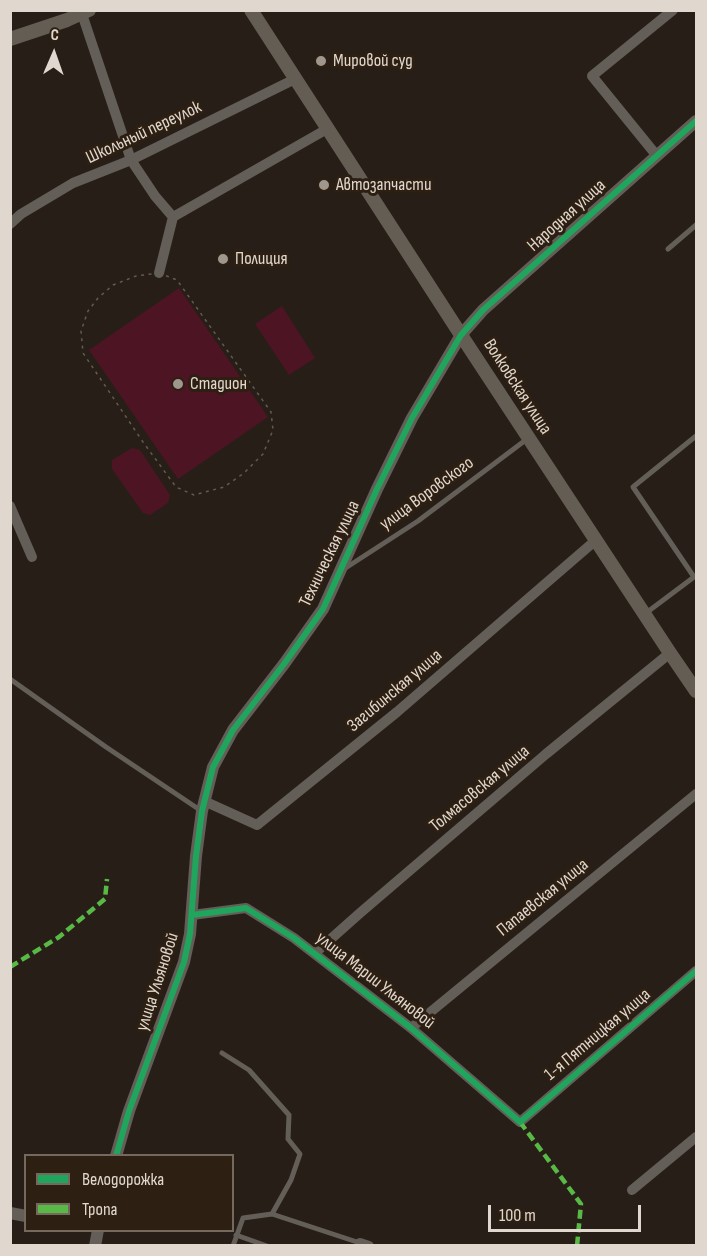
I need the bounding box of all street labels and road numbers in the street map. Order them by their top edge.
street label: Школьный переулок [83,97,205,169]
street label: Народная улица [523,175,611,257]
street label: Волковская улица [478,335,556,439]
street label: улица Воровского [376,453,478,535]
street label: Техническая улица [295,497,365,611]
street label: Загибинская улица [343,645,447,737]
street label: Толмасовская улица [426,741,534,837]
street label: Папаевская улица [493,855,593,941]
street label: улица Марии Ульяновой [311,928,439,1034]
street label: улица Ульяновой [132,930,184,1034]
street label: 1-я Пятницкая улица [541,984,655,1086]

